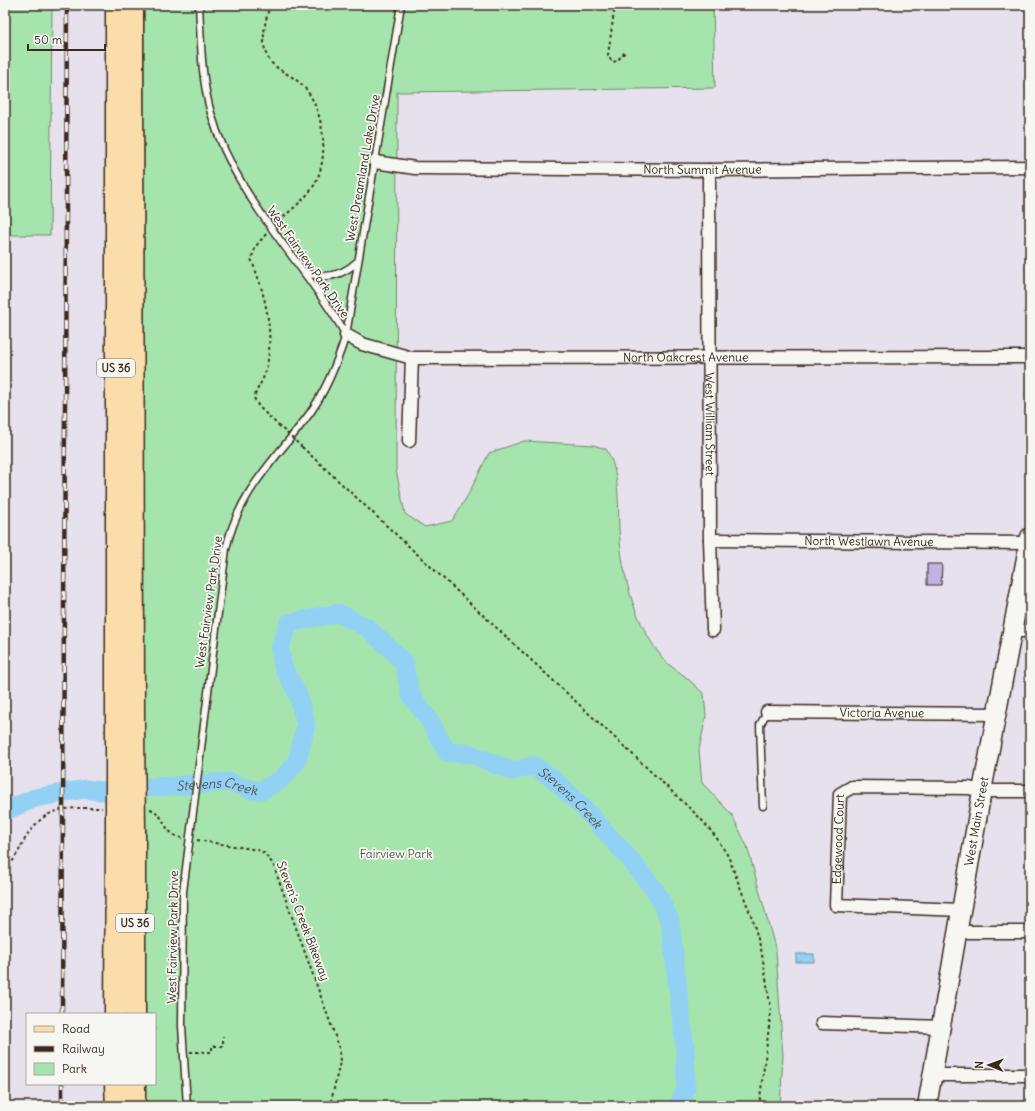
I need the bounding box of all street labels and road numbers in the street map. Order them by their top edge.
street label: West Dreamland Lake Drive [342,93,383,243]
street label: North Summit Avenue [643,162,762,177]
street label: West Fairview Park Drive [264,203,353,321]
street label: North Oakcrest Avenue [623,349,749,365]
road number: US 36 [97,359,135,377]
street label: West William Street [703,372,718,476]
street label: North Westlawn Avenue [804,533,934,549]
street label: West Fairview Park Drive [192,535,225,669]
street label: Victoria Avenue [840,705,924,720]
street label: West Main Street [961,775,992,867]
street label: Edgewood Court [829,794,847,885]
street label: Steven's Creek Bikeway [274,859,333,983]
street label: West Fairview Park Drive [164,870,181,1004]
road number: US 36 [116,914,154,932]

